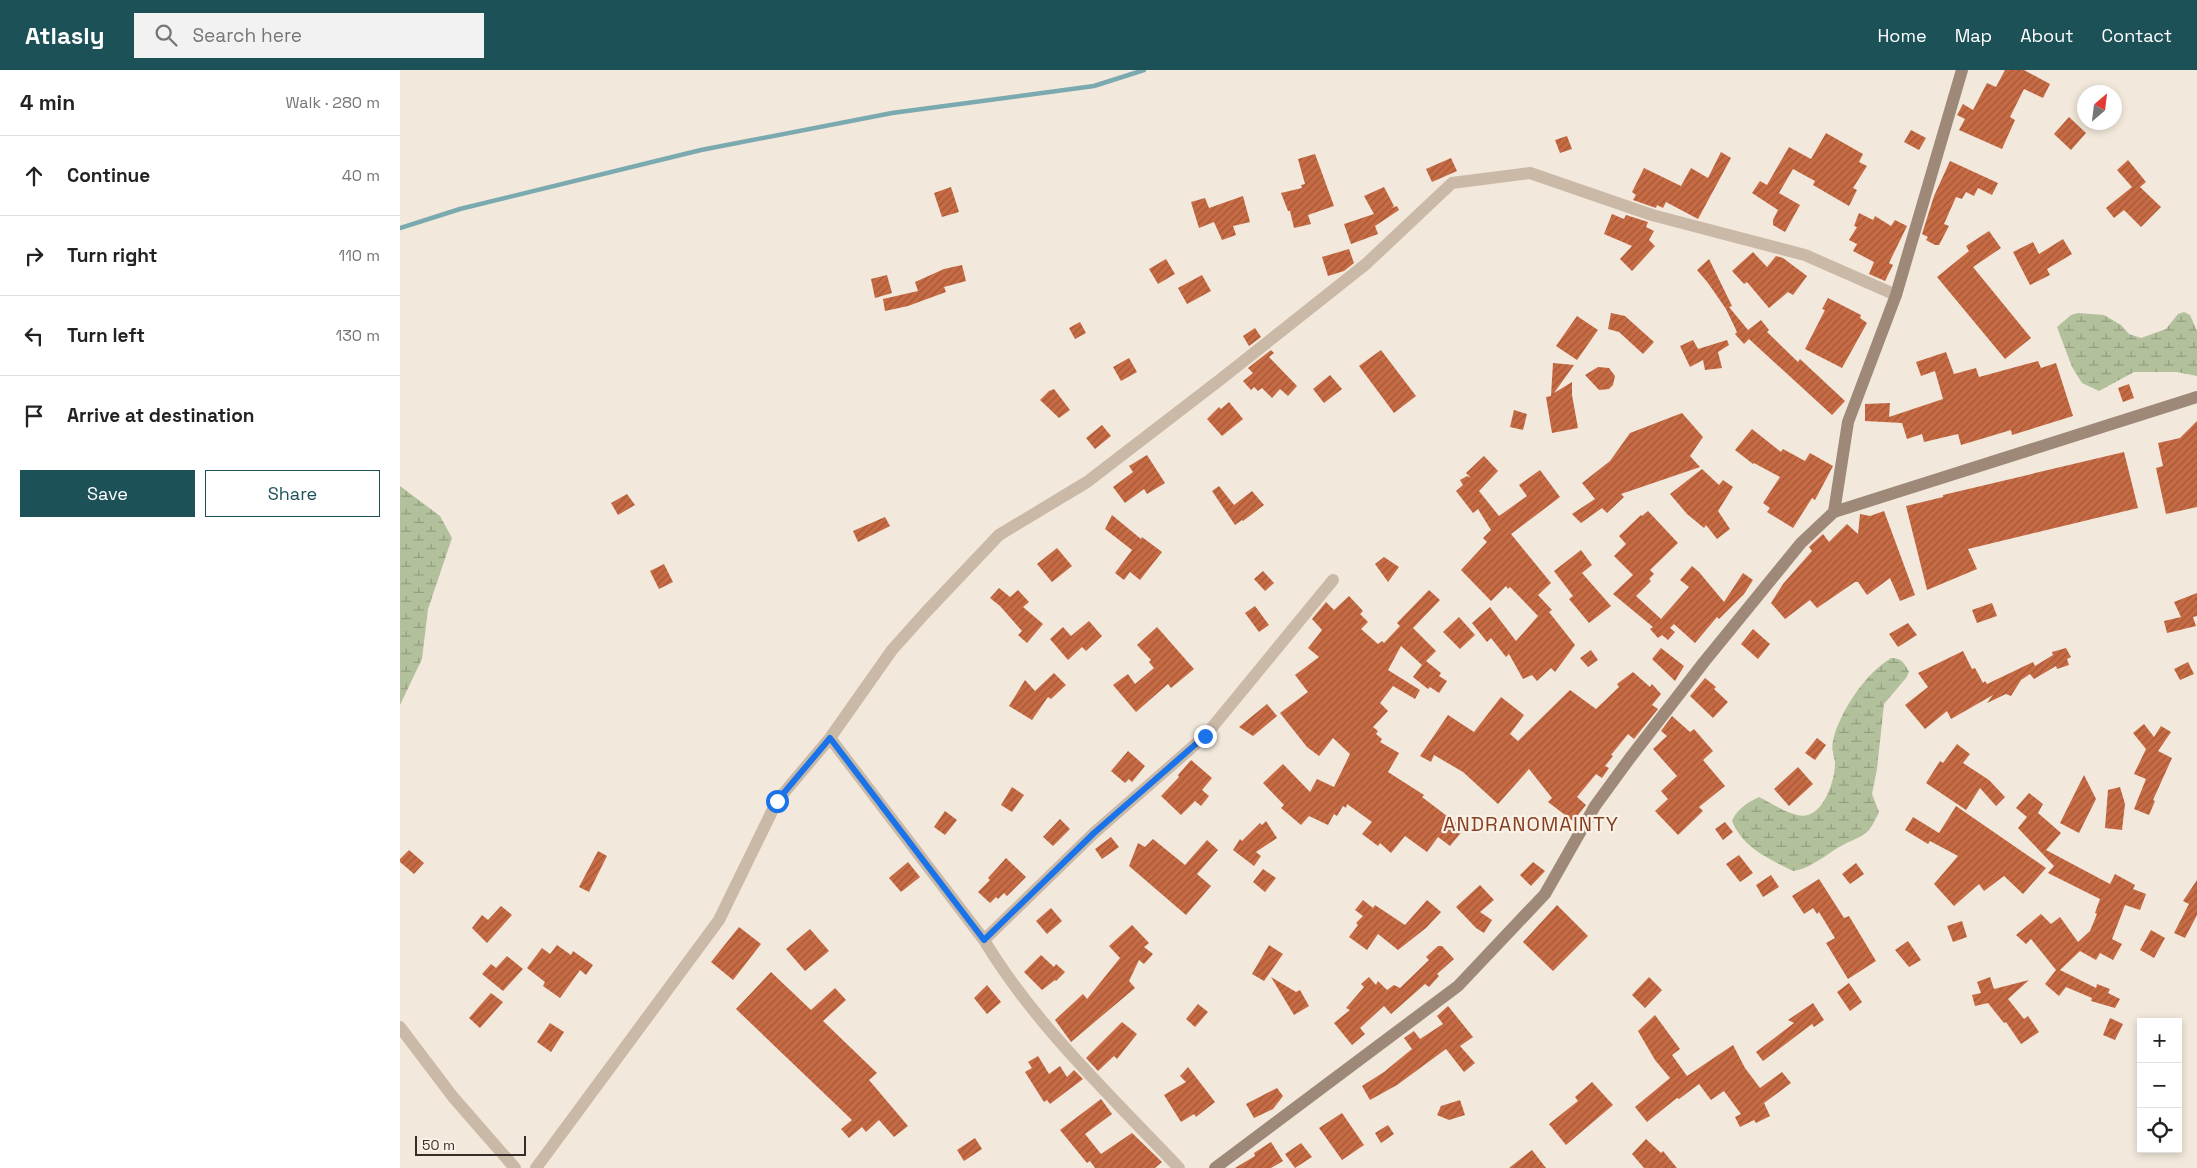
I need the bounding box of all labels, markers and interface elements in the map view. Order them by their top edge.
search box [134,13,484,58]
text: Atlasly [25,20,104,51]
icon: search [152,21,180,49]
text: Search here [192,23,302,48]
text: Home [1878,24,1927,47]
text: Map [1955,24,1992,47]
text: About [2020,24,2074,47]
text: Contact [2102,24,2172,47]
north arrow [2077,85,2122,130]
text: 4 min [20,89,75,116]
text: Walk · 280 m [285,92,380,113]
icon: ahead [20,162,48,190]
text: Continue [67,163,150,188]
text: 40 m [342,165,380,186]
icon: right [20,242,48,270]
text: Turn right [67,243,157,268]
text: 110 m [338,245,380,266]
icon: left [20,322,48,350]
text: Turn left [67,323,145,348]
text: 130 m [336,325,380,346]
icon: arrive [20,402,48,430]
text: Arrive at destination [67,403,255,428]
button: Save [20,470,195,517]
button: Share [205,470,380,517]
route end [1194,725,1217,748]
route start [766,790,789,813]
district label: ANDRANOMAINTY [1443,811,1619,837]
map controls [2137,1018,2182,1153]
button: + [2137,1018,2182,1063]
button: − [2137,1063,2182,1108]
button: locate [2137,1108,2182,1153]
scale bar [415,1133,526,1156]
text: 50 m [422,1136,455,1154]

